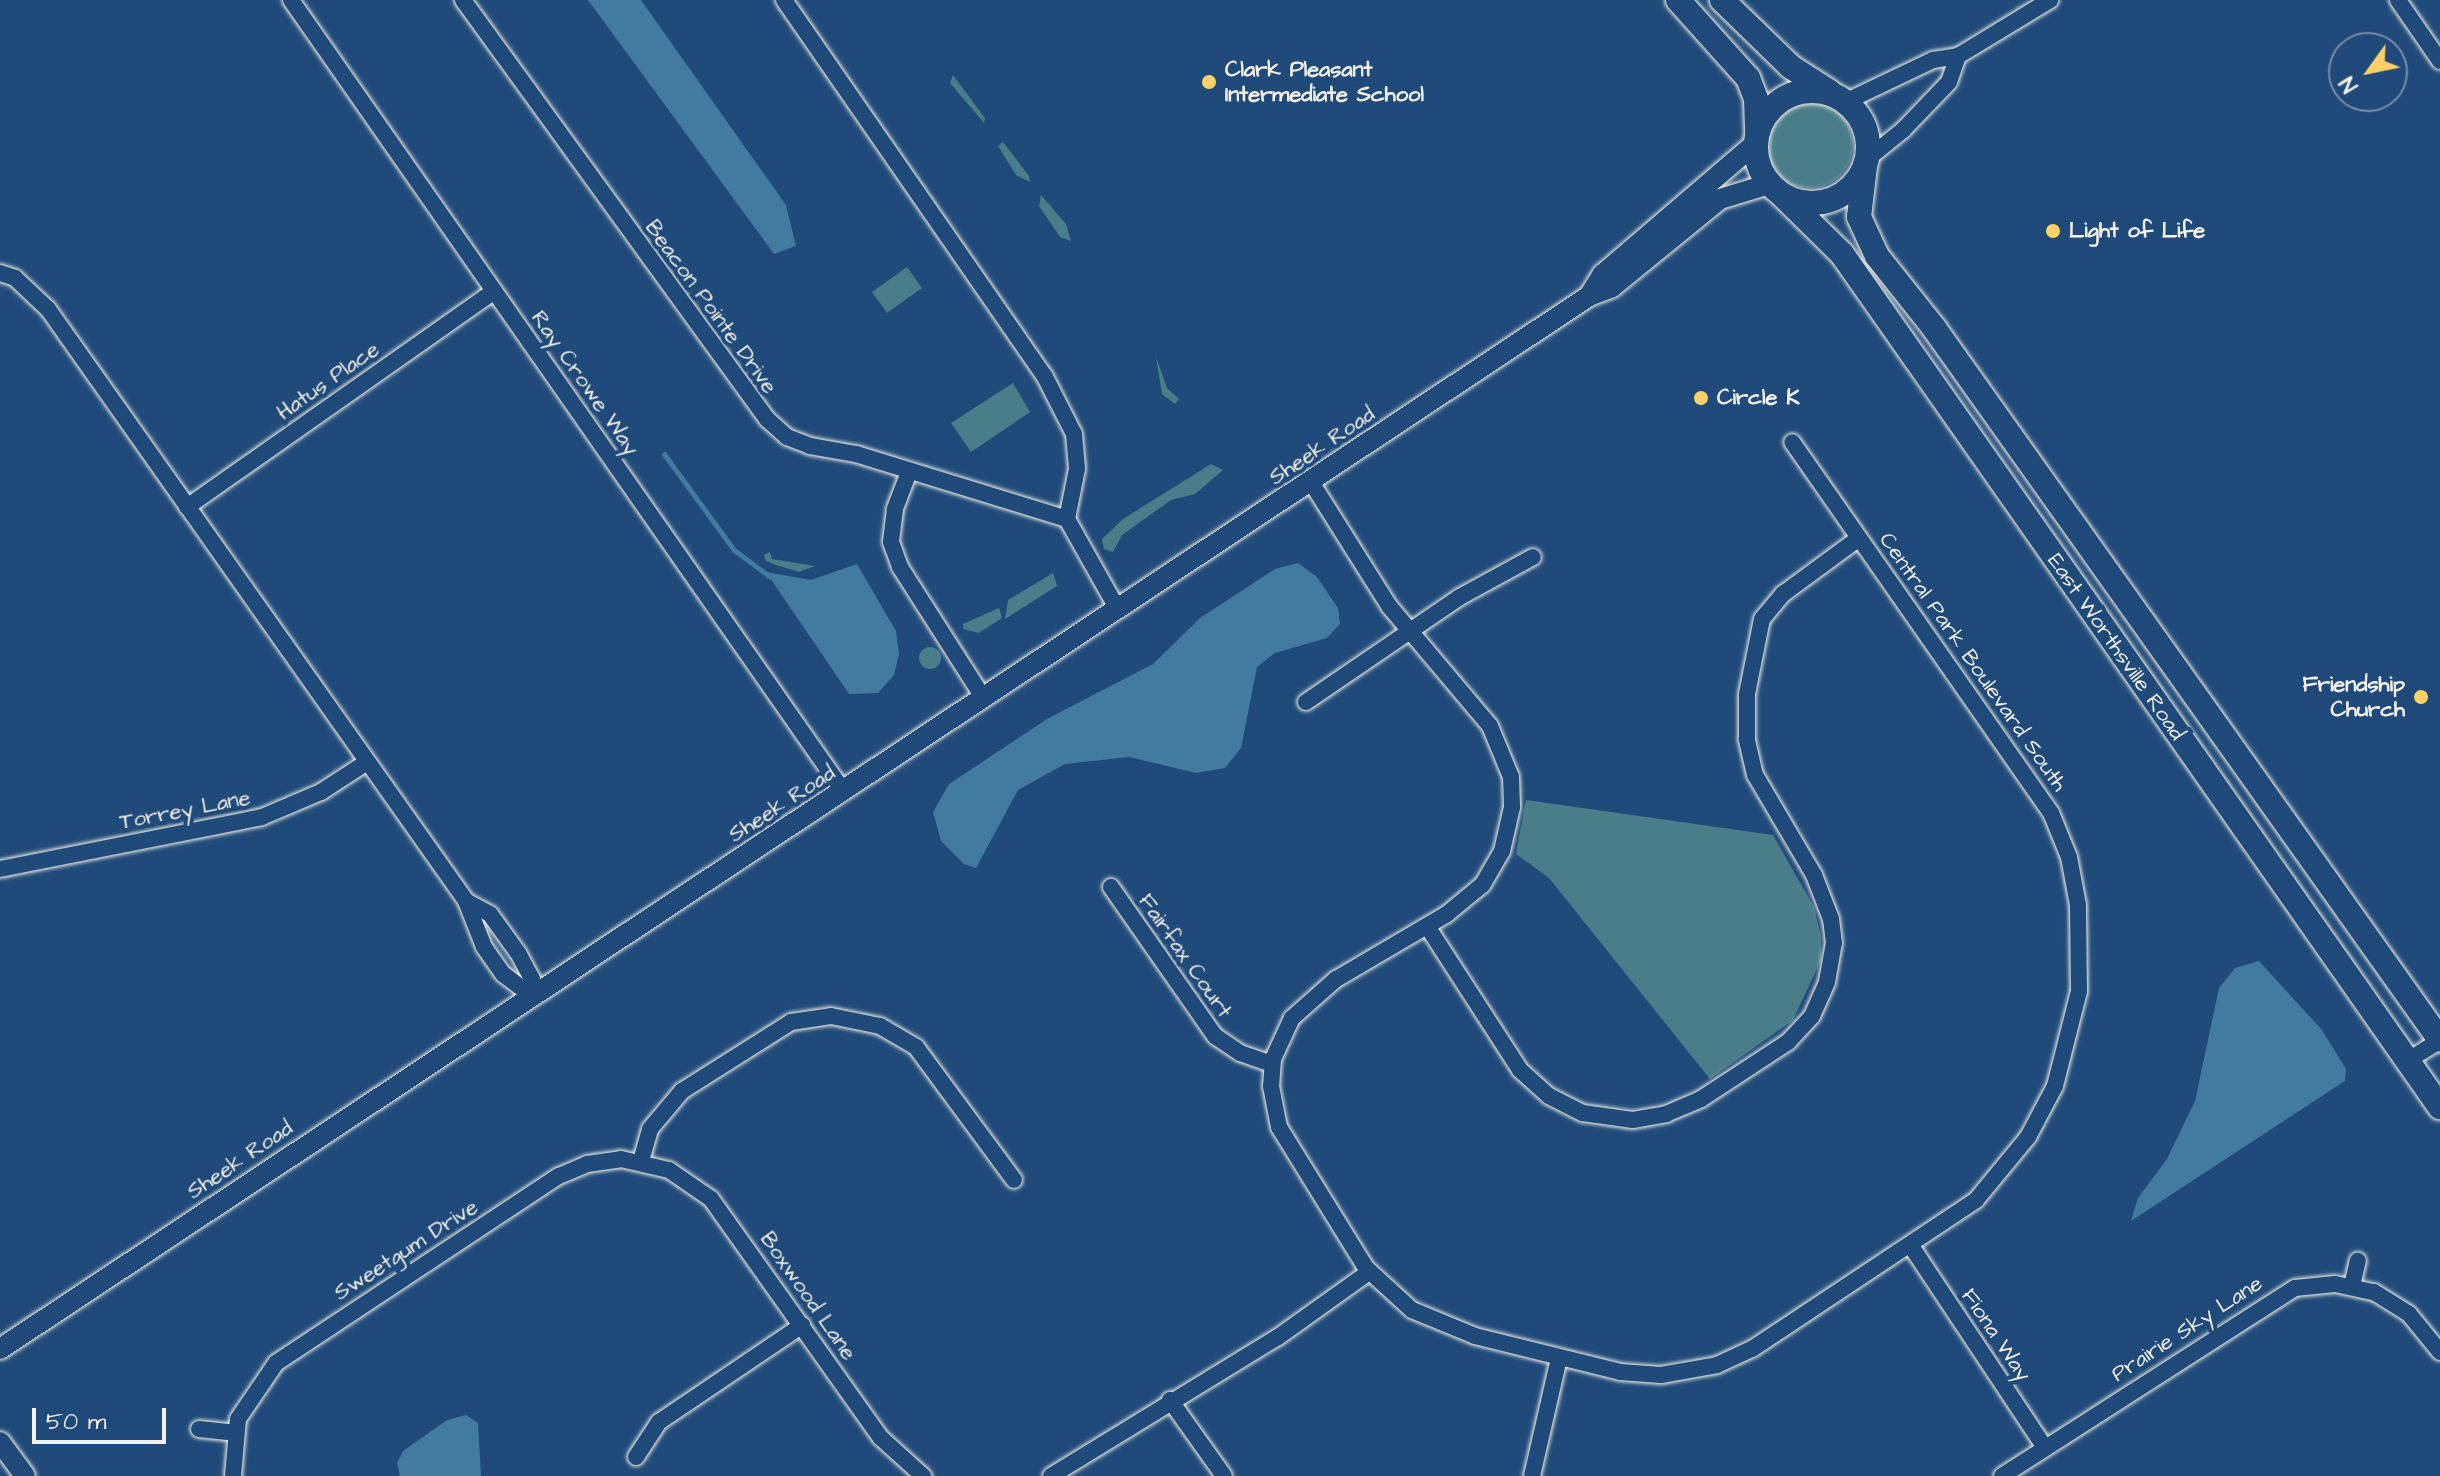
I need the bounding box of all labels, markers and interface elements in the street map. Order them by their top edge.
north arrow [2328,32,2408,112]
place label: Clark Pleasant Intermediate School [1225,56,1424,108]
text: N [2332,70,2366,98]
marker: Clark Pleasant Intermediate School [1200,73,1218,91]
street label: Beacon Pointe Drive [639,215,783,399]
place label: Light of Life [2069,218,2205,244]
marker: Light of Life [2044,222,2062,240]
street label: Ray Crowe Way [525,306,645,460]
street label: Hatus Place [272,336,384,426]
place label: Circle K [1717,385,1799,411]
marker: Circle K [1692,389,1710,407]
street label: Sheek Road [1264,401,1380,491]
street label: Central Park Boulevard South [1873,528,2073,796]
street label: East Worthsville Road [2042,549,2190,745]
place label: Friendship Church [2303,671,2405,722]
marker: Friendship Church [2412,688,2430,706]
street label: Sheek Road [724,760,840,848]
street label: Torrey Lane [117,784,253,836]
street label: Fairfax Court [1132,889,1238,1023]
street label: Sheek Road [182,1115,298,1205]
street label: Sweetgum Drive [329,1194,483,1306]
street label: Boxwood Lane [754,1227,862,1365]
street label: Prairie Sky Lane [2107,1270,2267,1388]
street label: Fiona Way [1955,1284,2037,1386]
scale bar [36,1392,170,1442]
text: 50 m [46,1405,106,1439]

